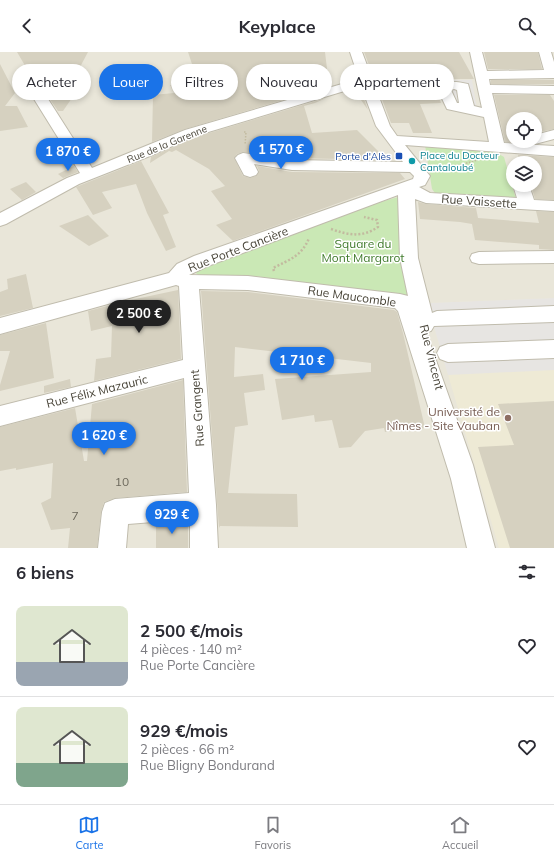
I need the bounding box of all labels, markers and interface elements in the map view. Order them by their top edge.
icon: back [16,15,38,37]
text: Keyplace [238,15,316,38]
icon: search [516,15,538,37]
chip: Acheter [12,64,91,100]
chip: Louer [99,64,163,100]
chip: Filtres [171,64,238,100]
chip: Nouveau [246,64,332,100]
chip: Appartement [340,64,454,100]
map controls [506,112,542,192]
button: locate [506,112,542,148]
street label: Rue de la Garenne [125,122,209,166]
pin: 1 570 € [244,136,318,170]
pin: 1 870 € [31,138,105,172]
text: 1 570 € [258,141,304,157]
text: 1 870 € [45,143,91,159]
place label: Place du Docteur Cantaloubé [420,149,499,174]
place label: Porte d'Alès [335,150,391,163]
marker: Porte d'Alès [394,151,404,161]
marker: Place du Docteur Cantaloubé [407,156,417,166]
button: layers [506,156,542,192]
street label: Rue Vaissette [441,191,517,211]
street label: Rue Porte Cancière [186,223,290,275]
park label: Square du Mont Margarot [322,236,405,265]
street label: Rue Maucomble [307,282,397,310]
pin: 2 500 € [102,300,176,334]
text: 2 500 € [116,305,162,321]
street label: Rue Vincent [417,323,447,391]
pin: 1 710 € [265,347,339,381]
text: 1 710 € [279,352,325,368]
street label: Rue Grangent [187,369,207,447]
street label: Rue Félix Mazauric [45,371,149,411]
place label: Université de Nîmes - Site Vauban [386,404,500,433]
marker: Université de Nîmes - Site Vauban [503,413,513,423]
pin: 1 620 € [67,422,141,456]
text: 1 620 € [81,427,127,443]
house number: 10 [115,474,129,489]
pin: 929 € [144,501,200,535]
text: 929 € [155,506,189,522]
house number: 7 [71,508,79,523]
icon: filters [516,561,538,583]
text: 6 biens [16,562,74,583]
text: 2 500 €/mois [140,620,243,641]
icon: home [48,622,96,670]
icon: heart [516,635,538,657]
text: 4 pièces · 140 m² [140,641,242,657]
text: Rue Porte Cancière [140,657,255,673]
text: 929 €/mois [140,720,228,741]
icon: home [48,723,96,771]
icon: heart [516,736,538,758]
text: 2 pièces · 66 m² [140,741,234,757]
text: Rue Bligny Bondurand [140,757,275,773]
tab: Carte [75,814,104,852]
tab: Favoris [254,814,291,852]
tab: Accueil [442,814,478,852]

